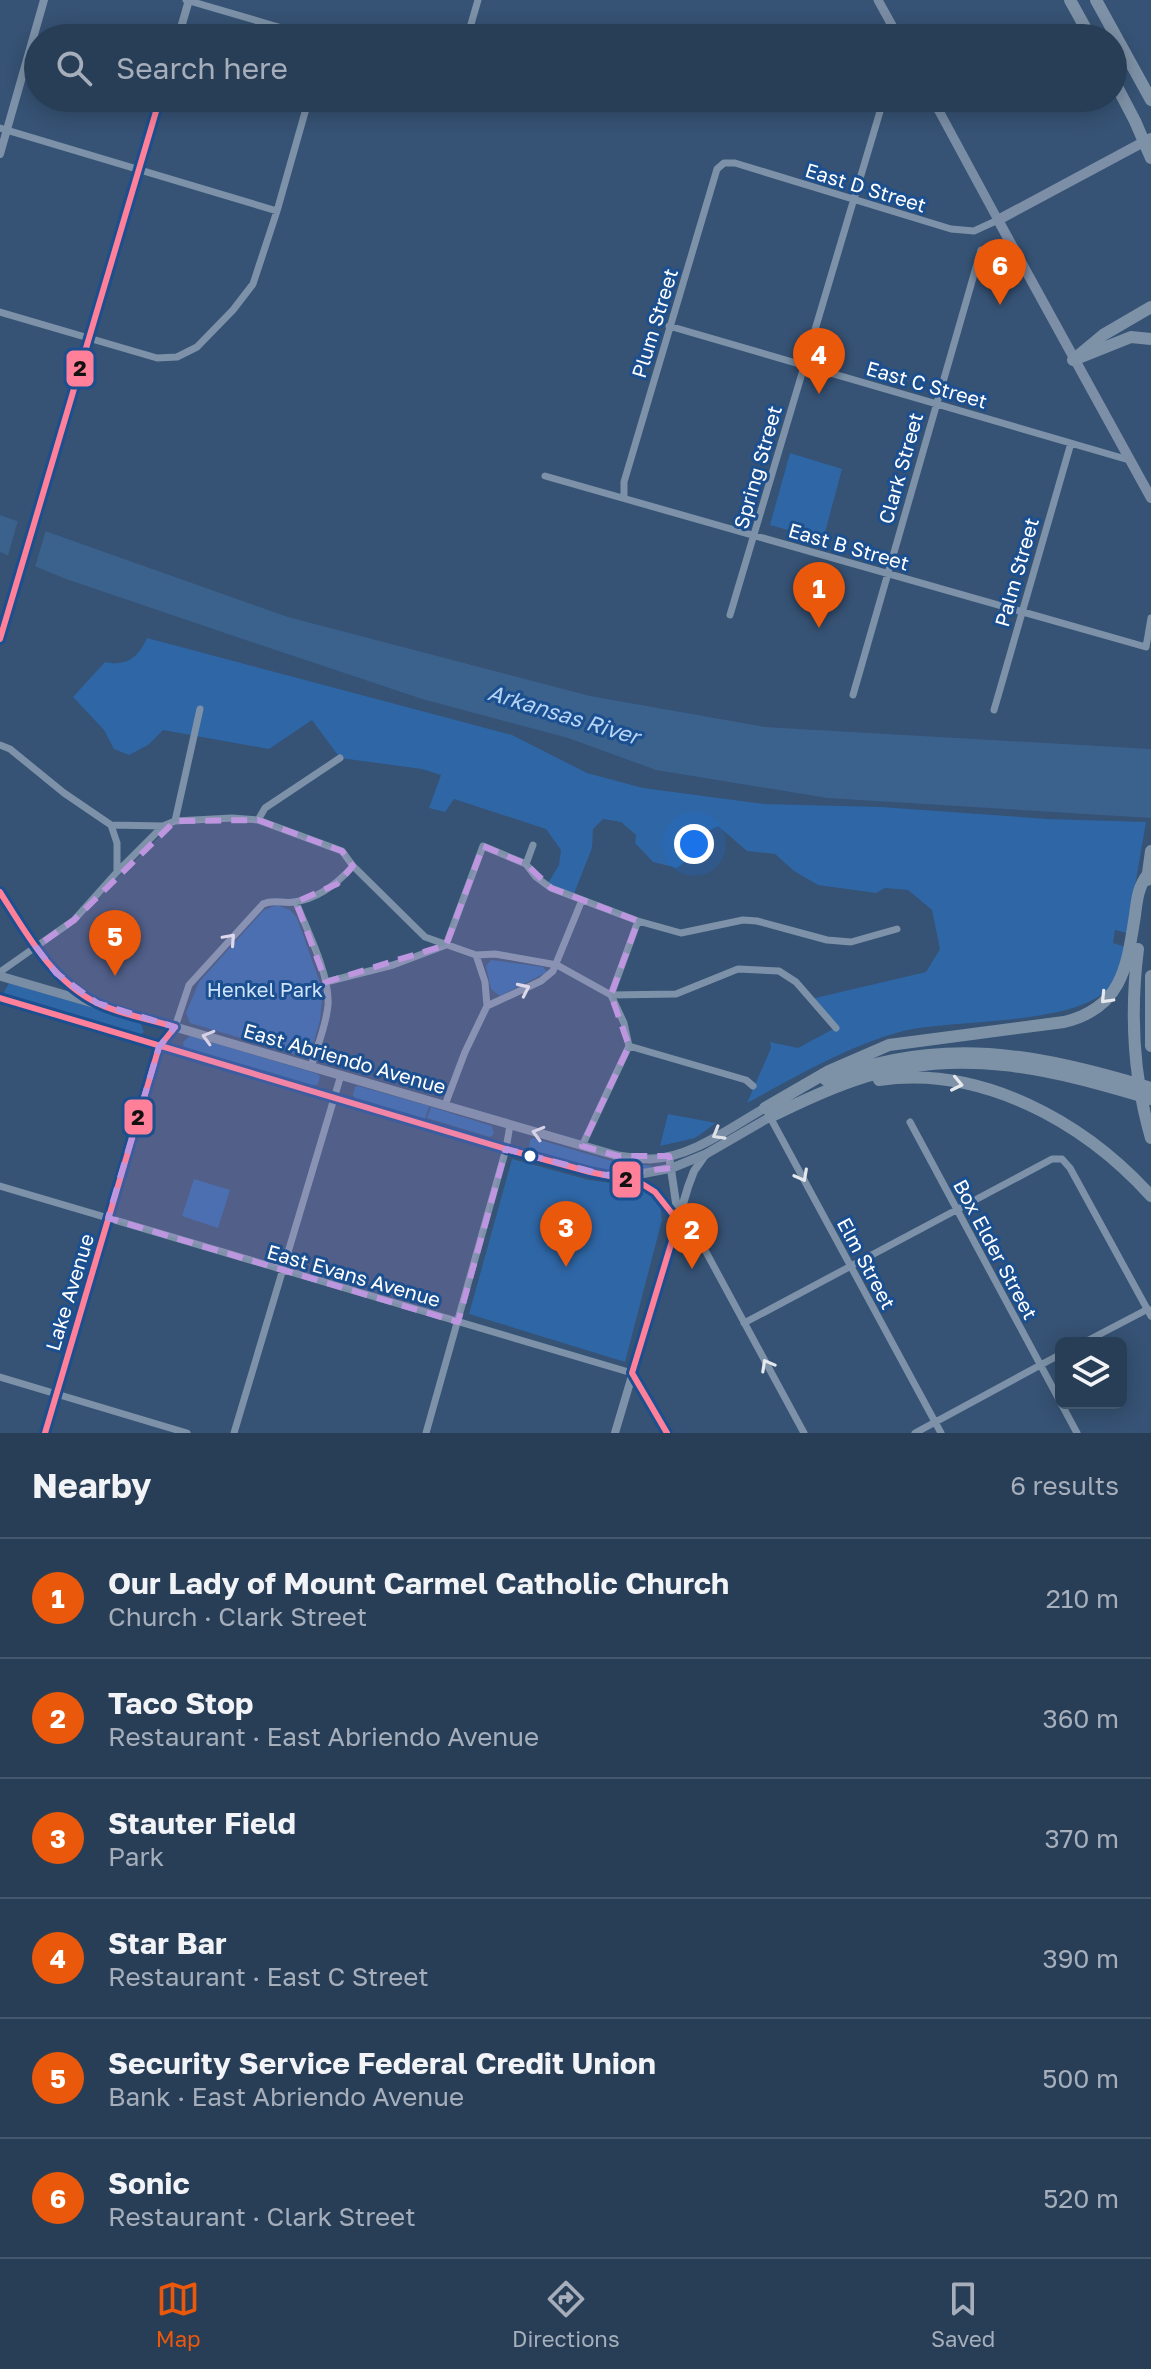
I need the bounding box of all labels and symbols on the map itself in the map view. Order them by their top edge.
street label: East D Street [803,157,929,217]
pin: 6 [974,239,1026,305]
street label: Plum Street [626,265,682,381]
pin: 4 [793,328,845,394]
line badge: 2 [65,349,95,388]
text: 2 [73,354,87,381]
street label: East C Street [864,355,990,413]
street label: Spring Street [728,403,786,531]
street label: Clark Street [873,410,927,526]
street label: Palm Street [989,515,1043,629]
street label: East B Street [786,517,912,575]
pin: 1 [793,562,845,628]
water label: Arkansas River [485,678,646,751]
your location [674,824,714,864]
pin: 5 [89,910,141,976]
one-way arrow [221,934,235,949]
park label: Henkel Park [207,977,323,1001]
one-way arrow [516,983,531,999]
one-way arrow [1101,989,1116,1003]
street label: East Abriendo Avenue [241,1018,449,1098]
one-way arrow [202,1030,216,1046]
one-way arrow [950,1075,963,1092]
line badge: 2 [123,1098,154,1136]
text: 2 [131,1103,145,1130]
one-way arrow [712,1124,727,1140]
one-way arrow [532,1126,546,1142]
unlabelled marker [522,1148,538,1164]
line badge: 2 [611,1160,642,1199]
text: 2 [619,1165,633,1192]
one-way arrow [792,1168,808,1182]
street label: Box Elder Street [949,1175,1043,1323]
pin: 3 [540,1201,592,1267]
pin: 2 [666,1203,718,1269]
street label: Elm Street [833,1213,901,1313]
street label: Lake Avenue [40,1231,98,1353]
street label: East Evans Avenue [265,1239,443,1311]
one-way arrow [761,1359,777,1373]

